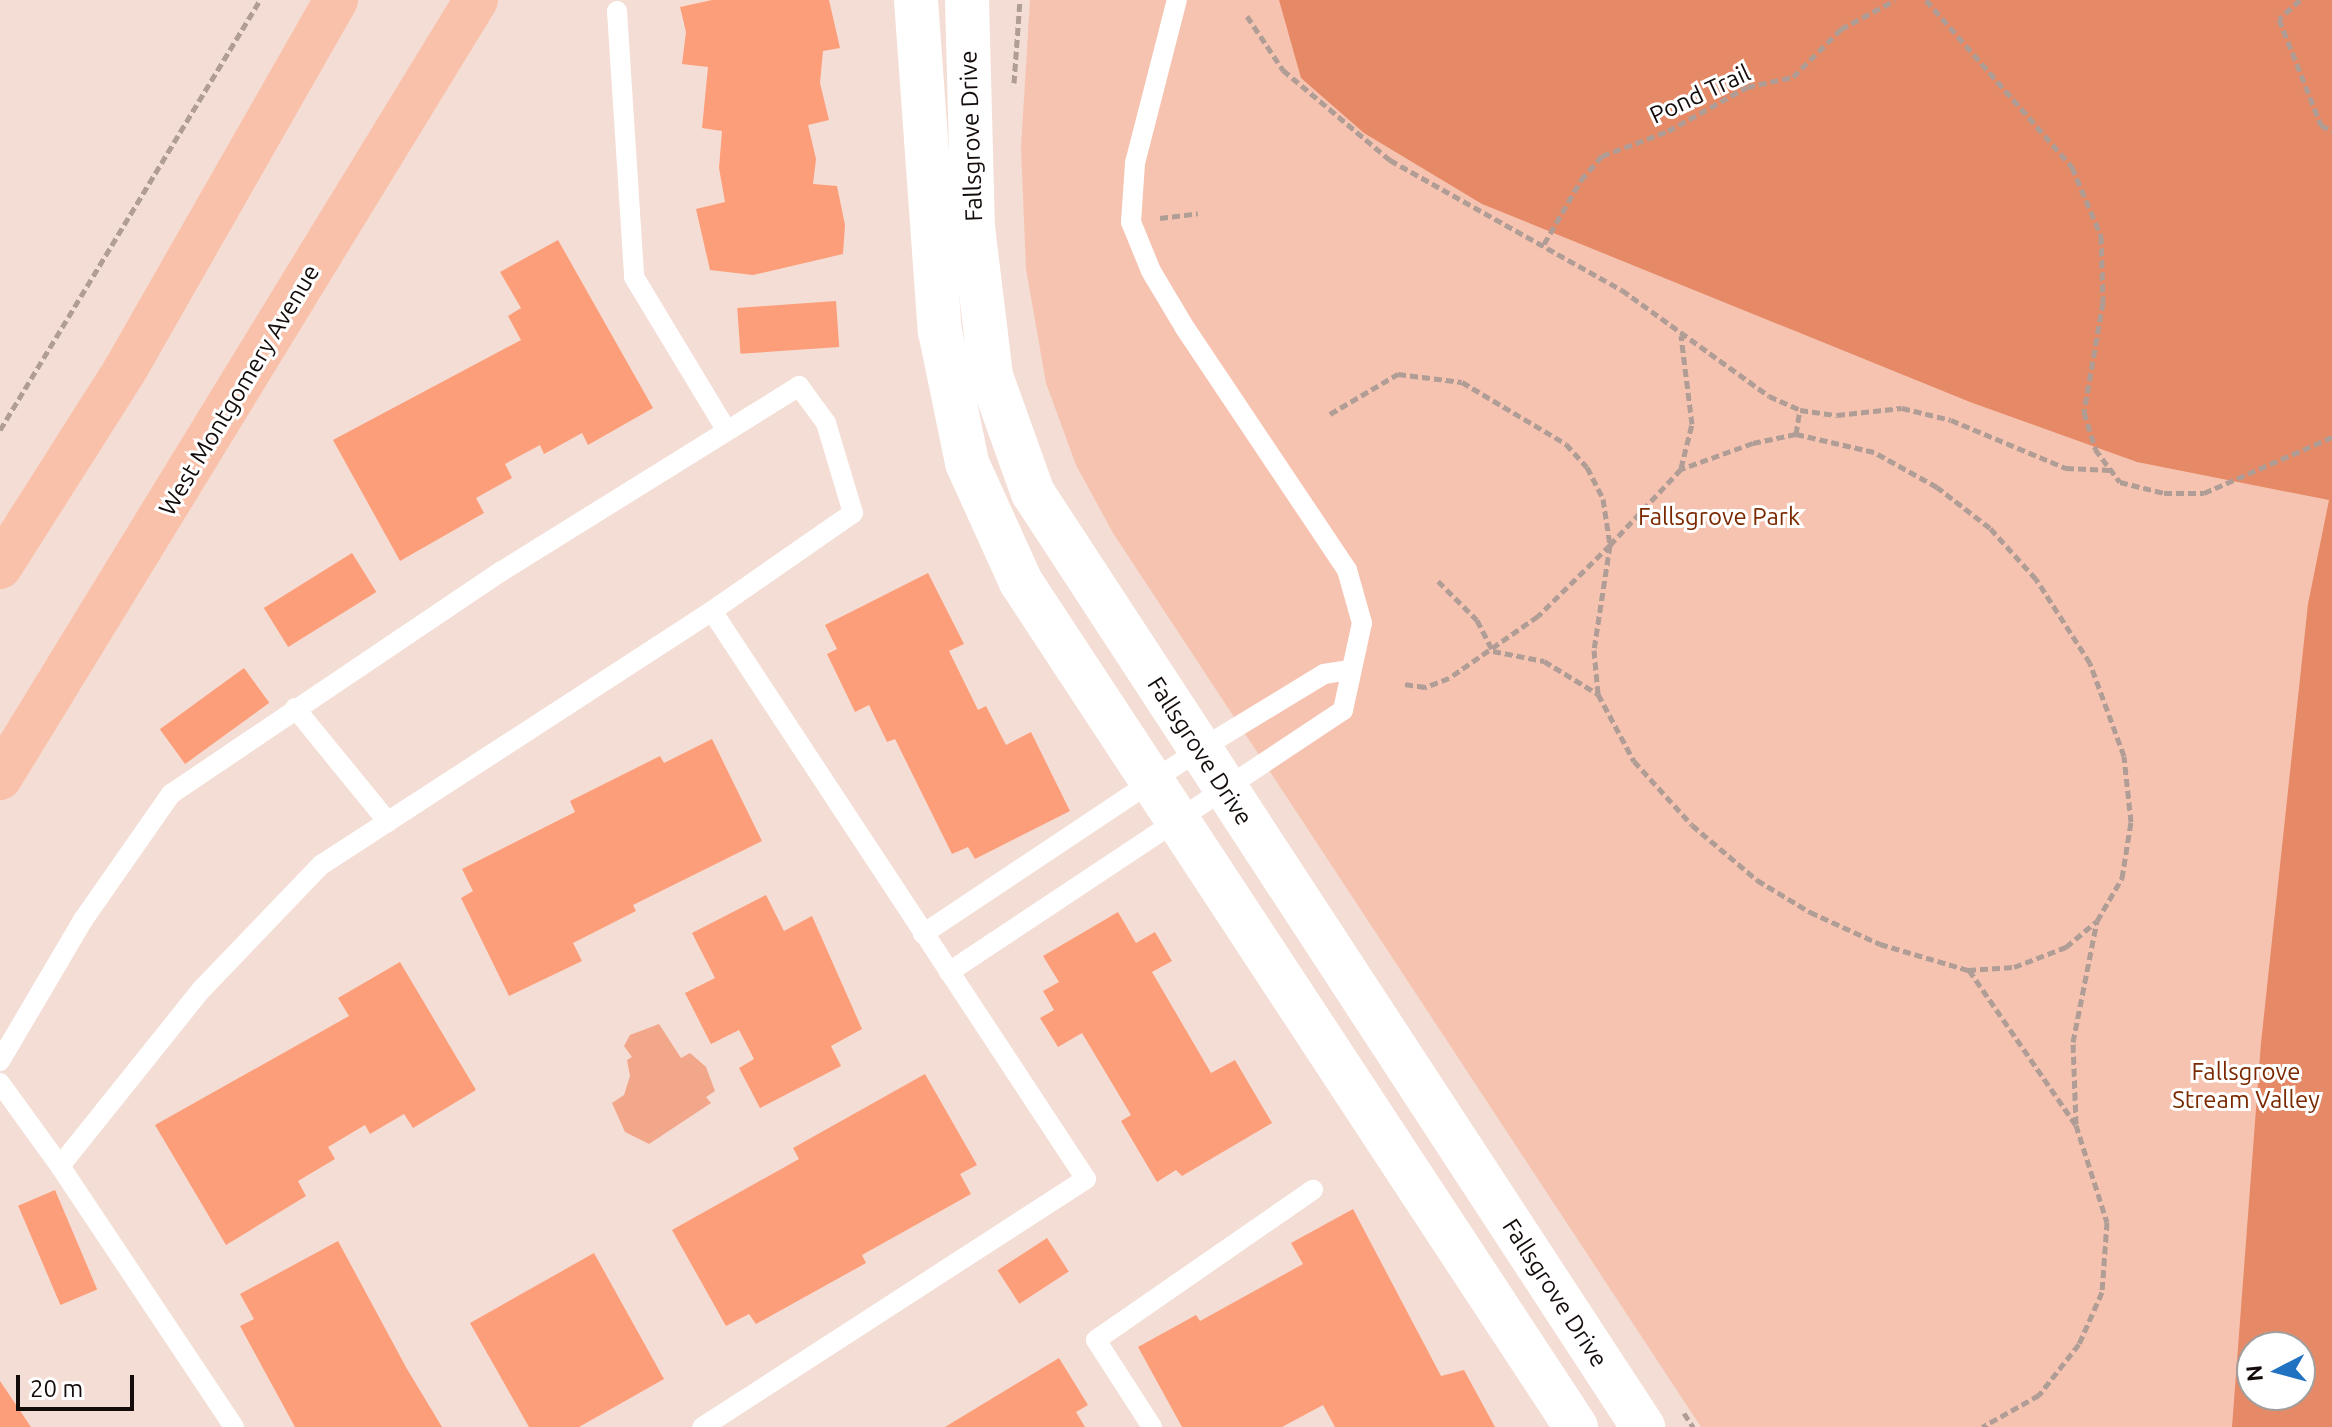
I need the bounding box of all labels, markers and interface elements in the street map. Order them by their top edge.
street label: Fallsgrove Drive [954,50,988,222]
street label: Pond Trail [1645,58,1755,130]
street label: West Montgomery Avenue [153,259,325,521]
park label: Fallsgrove Park [1638,503,1800,531]
street label: Fallsgrove Drive [1141,671,1259,831]
park label: Fallsgrove Stream Valley [2172,1058,2320,1114]
street label: Fallsgrove Drive [1496,1213,1614,1373]
north arrow [2236,1331,2316,1411]
scale bar [20,1359,138,1409]
text: N [2240,1364,2267,1383]
text: 20 m [30,1375,83,1402]

